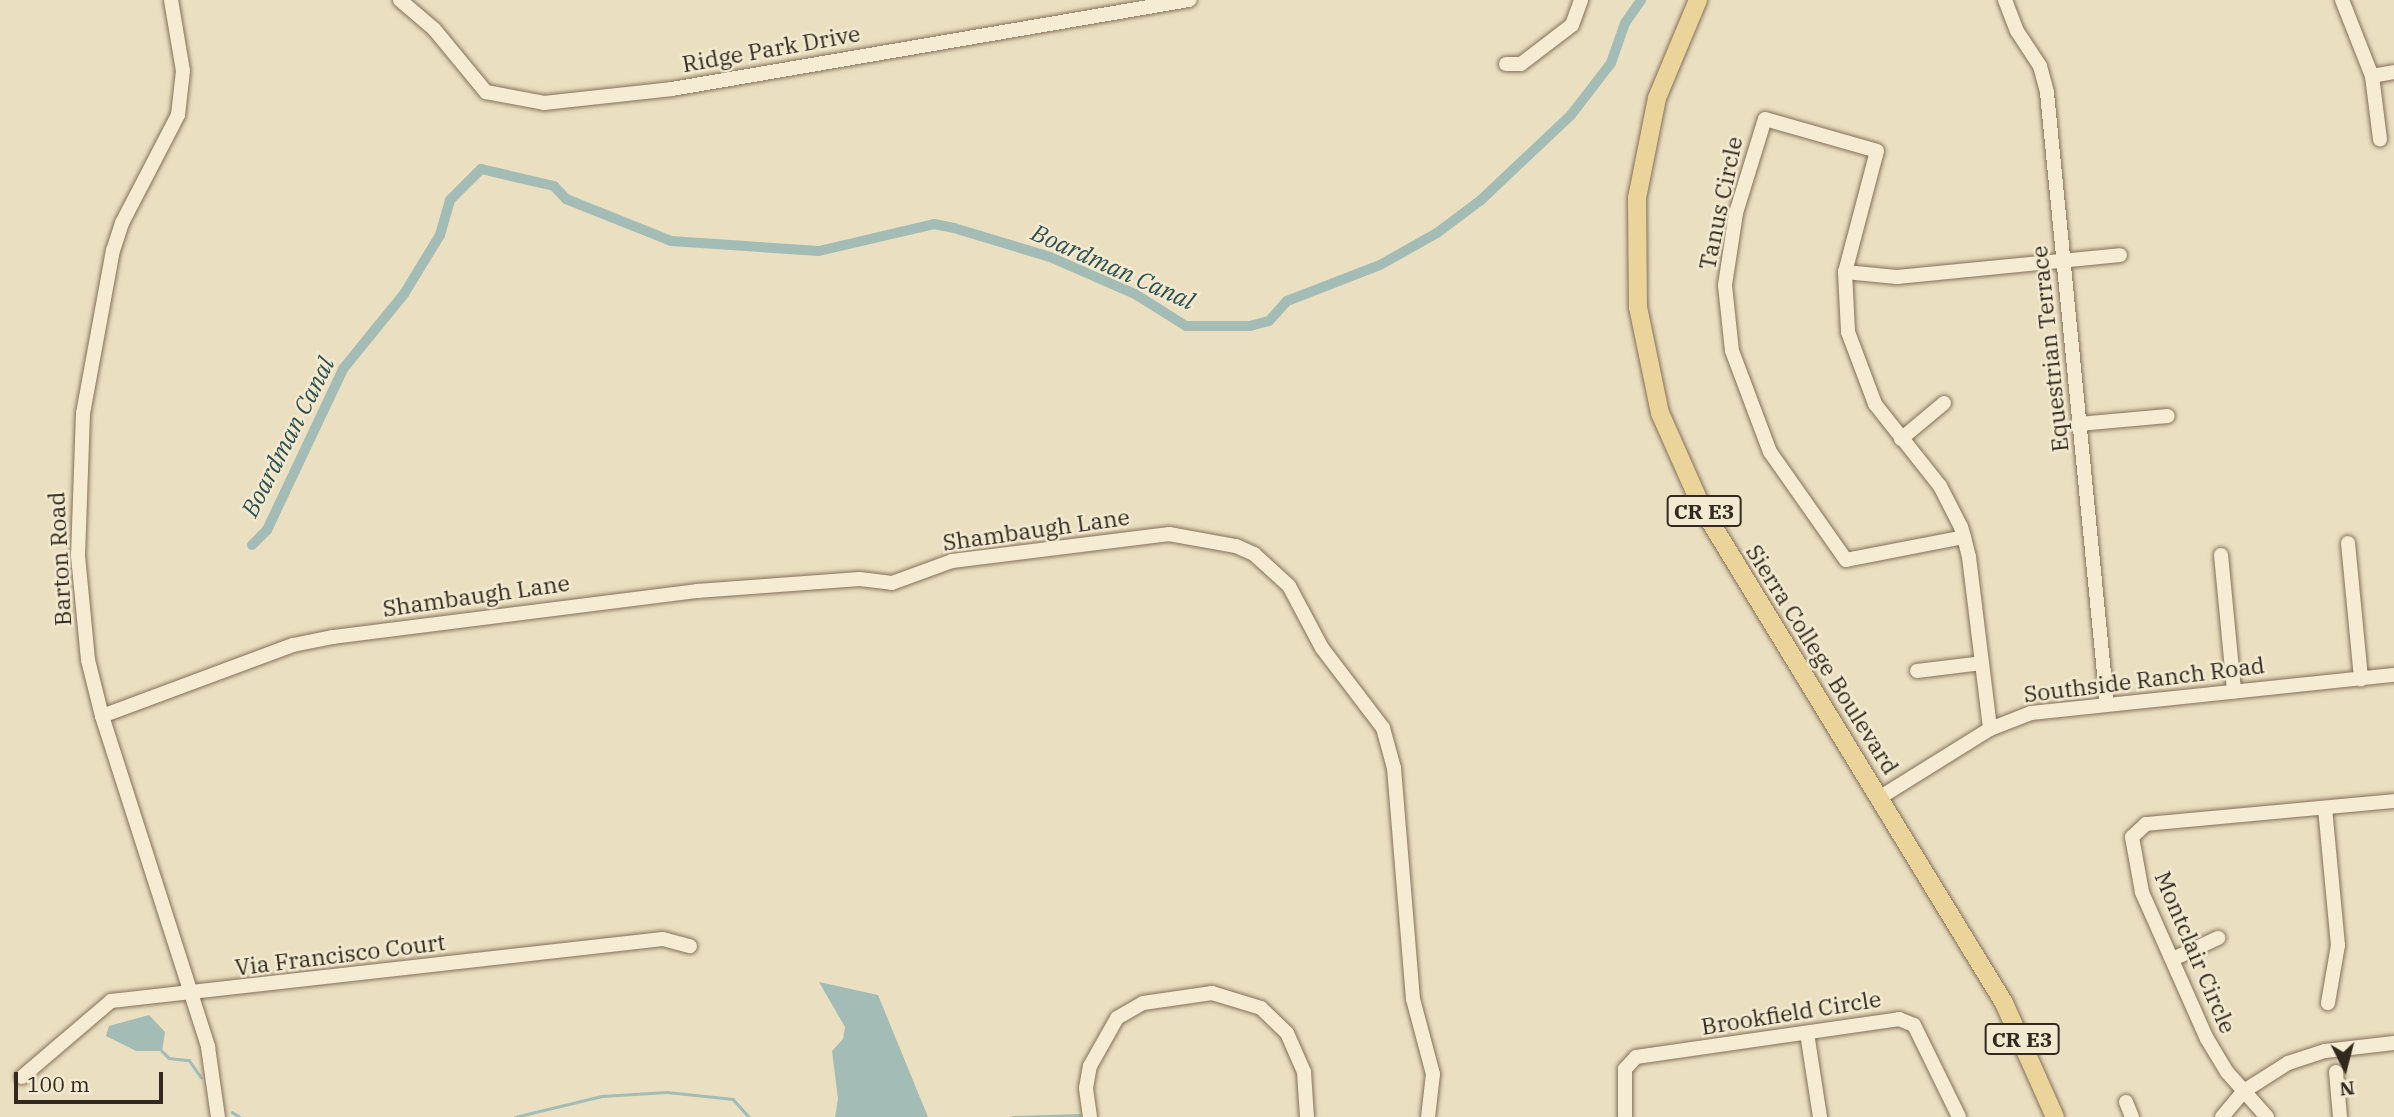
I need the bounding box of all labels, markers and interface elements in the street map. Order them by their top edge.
street label: Ridge Park Drive [680,19,862,77]
street label: Tanus Circle [1692,134,1748,272]
water label: Boardman Canal [1027,218,1199,316]
street label: Equestrian Terrace [2024,245,2074,453]
water label: Boardman Canal [235,352,341,522]
street label: Barton Road [42,491,76,627]
road number: CR E3 [1666,494,1742,528]
street label: Shambaugh Lane [941,502,1131,556]
street label: Sierra College Boulevard [1741,539,1905,779]
street label: Shambaugh Lane [381,568,571,622]
street label: Southside Ranch Road [2022,651,2266,707]
street label: Montclair Circle [2149,867,2243,1037]
street label: Via Francisco Court [233,927,447,981]
street label: Brookfield Circle [1699,984,1883,1040]
road number: CR E3 [1983,1021,2060,1056]
north arrow [2310,1033,2380,1103]
scale bar [18,1058,166,1102]
text: 100 m [27,1070,90,1098]
text: N [2338,1076,2356,1102]

